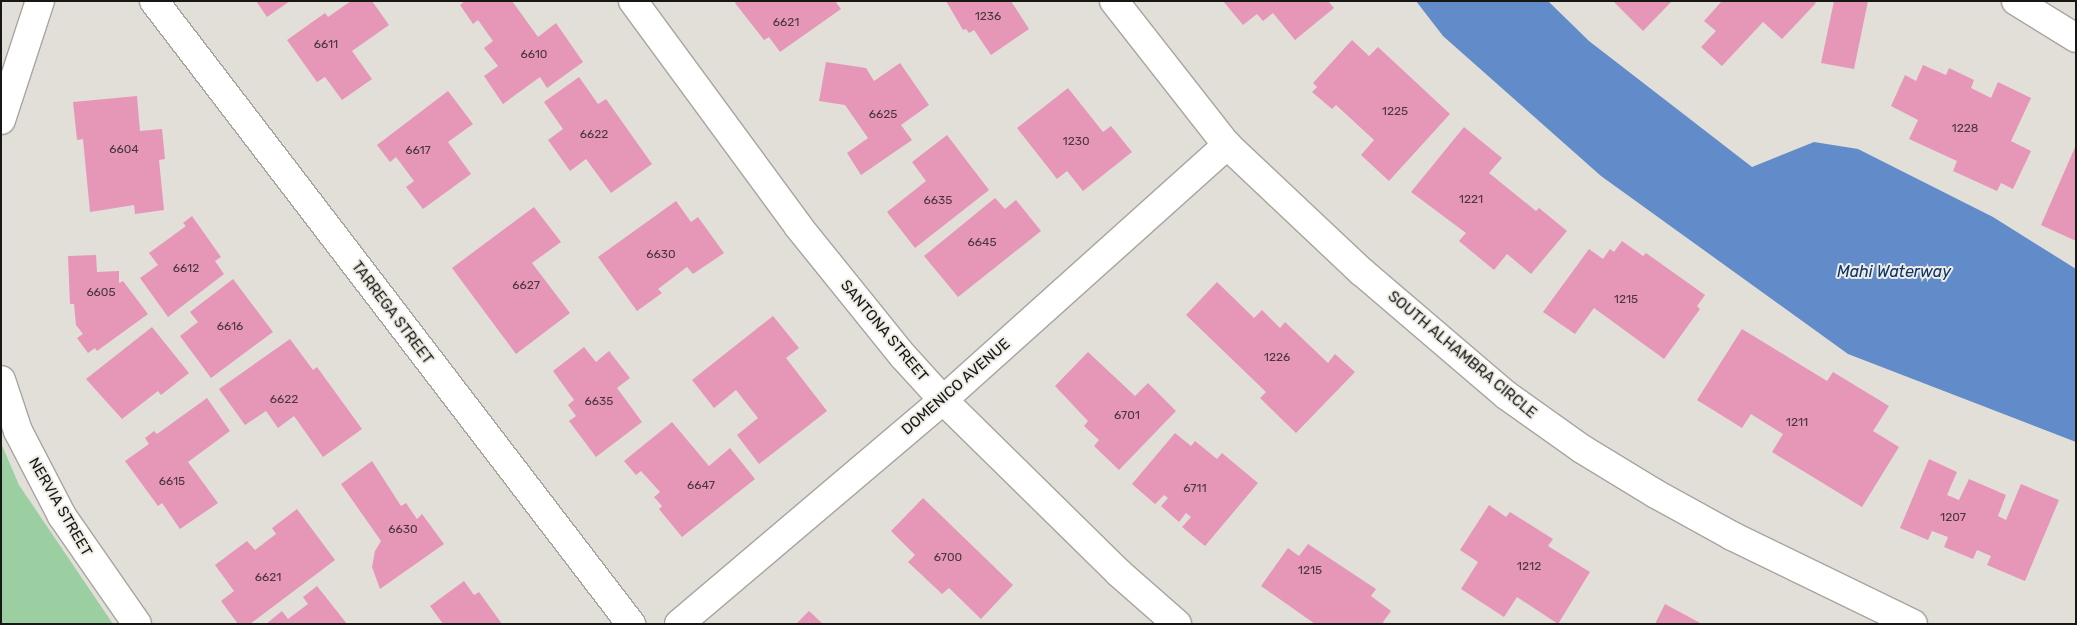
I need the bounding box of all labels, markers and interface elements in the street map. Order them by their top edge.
house number: 1236 [975,10,1001,24]
house number: 6621 [773,16,799,30]
house number: 6611 [314,38,338,52]
house number: 6610 [521,48,547,62]
house number: 1225 [1382,105,1408,119]
house number: 6625 [869,108,897,122]
house number: 1228 [1952,122,1978,136]
house number: 6622 [580,128,608,142]
house number: 1230 [1062,135,1090,149]
house number: 6604 [109,143,139,157]
house number: 6617 [405,144,431,158]
house number: 1221 [1459,193,1483,207]
house number: 6635 [924,194,952,208]
house number: 6645 [967,236,997,250]
house number: 6630 [646,248,676,262]
street label: TARREGA STREET [347,258,437,368]
house number: 6612 [173,262,199,276]
water label: Mahi Waterway [1837,262,1951,282]
street label: SANTONA STREET [836,277,932,385]
house number: 6627 [512,279,540,293]
house number: 6605 [86,286,116,300]
street label: SOUTH ALHAMBRA CIRCLE [1384,287,1540,423]
house number: 1215 [1614,293,1638,307]
house number: 6616 [217,320,243,334]
street label: DOMENICO AVENUE [898,335,1014,439]
house number: 1226 [1264,351,1290,365]
house number: 6622 [270,393,298,407]
house number: 6635 [585,395,613,409]
house number: 6701 [1114,409,1140,423]
house number: 1211 [1786,416,1808,430]
street label: NERVIA STREET [24,454,96,560]
house number: 6615 [159,475,185,489]
house number: 6647 [687,479,715,493]
house number: 6711 [1183,482,1207,496]
house number: 1207 [1940,511,1966,525]
house number: 6630 [388,523,418,537]
house number: 6700 [934,551,962,565]
house number: 1212 [1517,560,1541,574]
house number: 1215 [1298,564,1322,578]
house number: 6621 [255,571,281,585]

